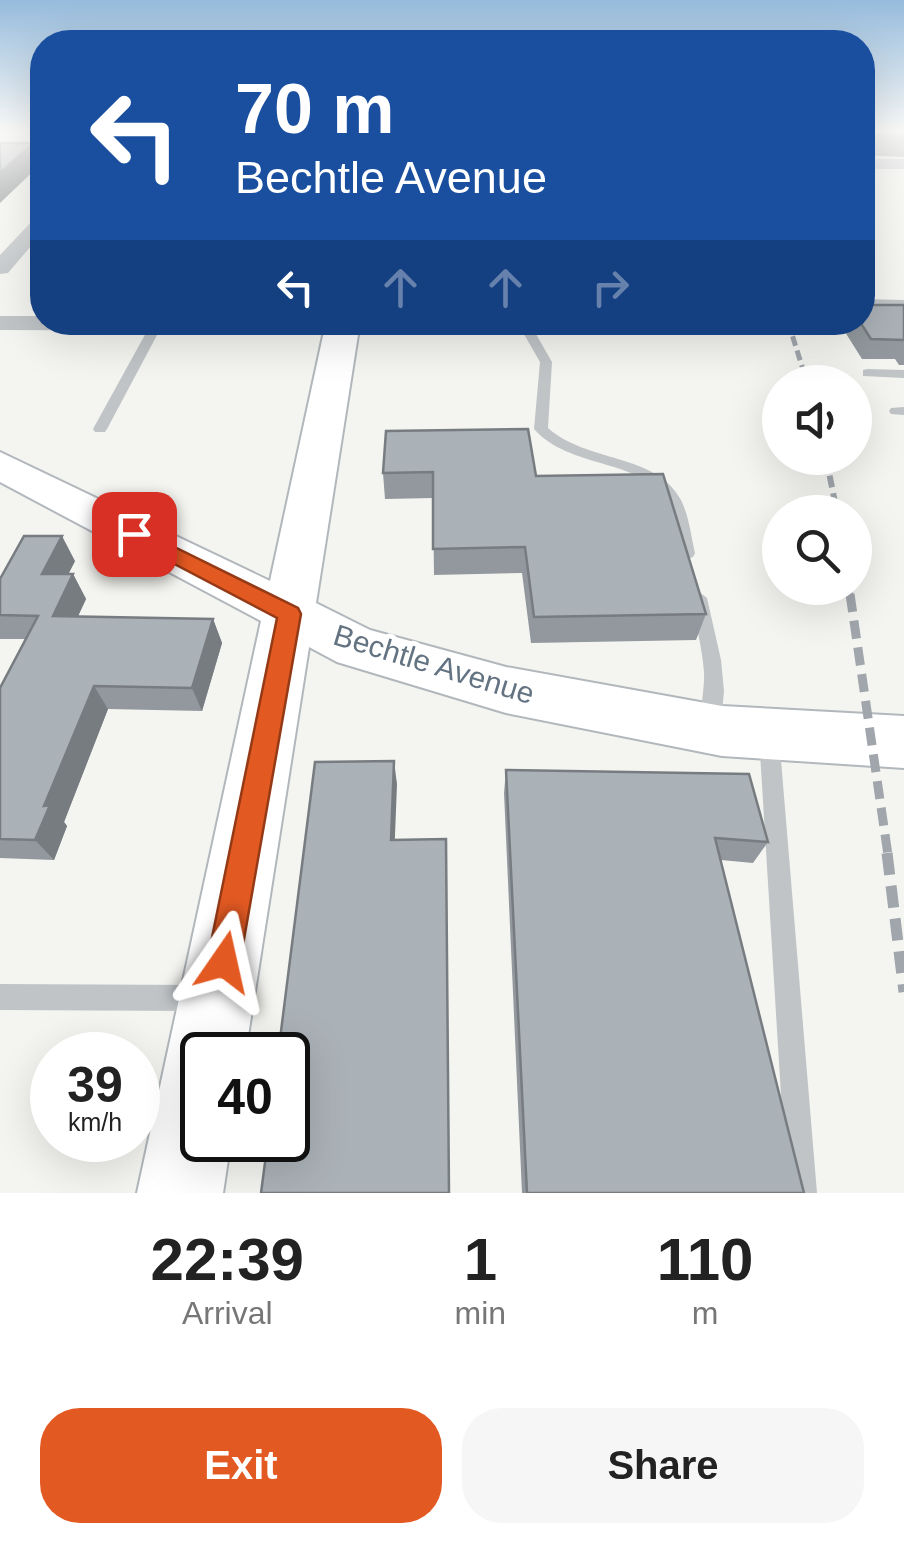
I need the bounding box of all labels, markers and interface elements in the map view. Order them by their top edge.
icon: left [70,70,200,200]
text: 70 m [235,70,395,148]
text: Bechtle Avenue [235,152,547,203]
icon: left [268,260,323,315]
icon: ahead [373,260,428,315]
icon: ahead [478,260,533,315]
icon: right [583,260,638,315]
map controls [762,365,872,605]
button: sound [762,365,872,475]
pin [92,492,177,577]
button: search [762,495,872,605]
icon: arrive [107,507,162,562]
street label: Bechtle Avenue [330,618,538,710]
position arrow [172,910,276,1014]
speed limit sign: 40 [180,1032,310,1162]
text: 39 [67,1057,123,1113]
text: km/h [68,1108,122,1136]
text: 22:39 [151,1226,304,1293]
text: 1 [464,1226,497,1293]
text: 110 [657,1226,753,1293]
text: Arrival [182,1295,273,1331]
text: min [455,1295,506,1331]
text: m [692,1295,718,1331]
button: Exit [40,1408,442,1523]
button: Share [462,1408,864,1523]

